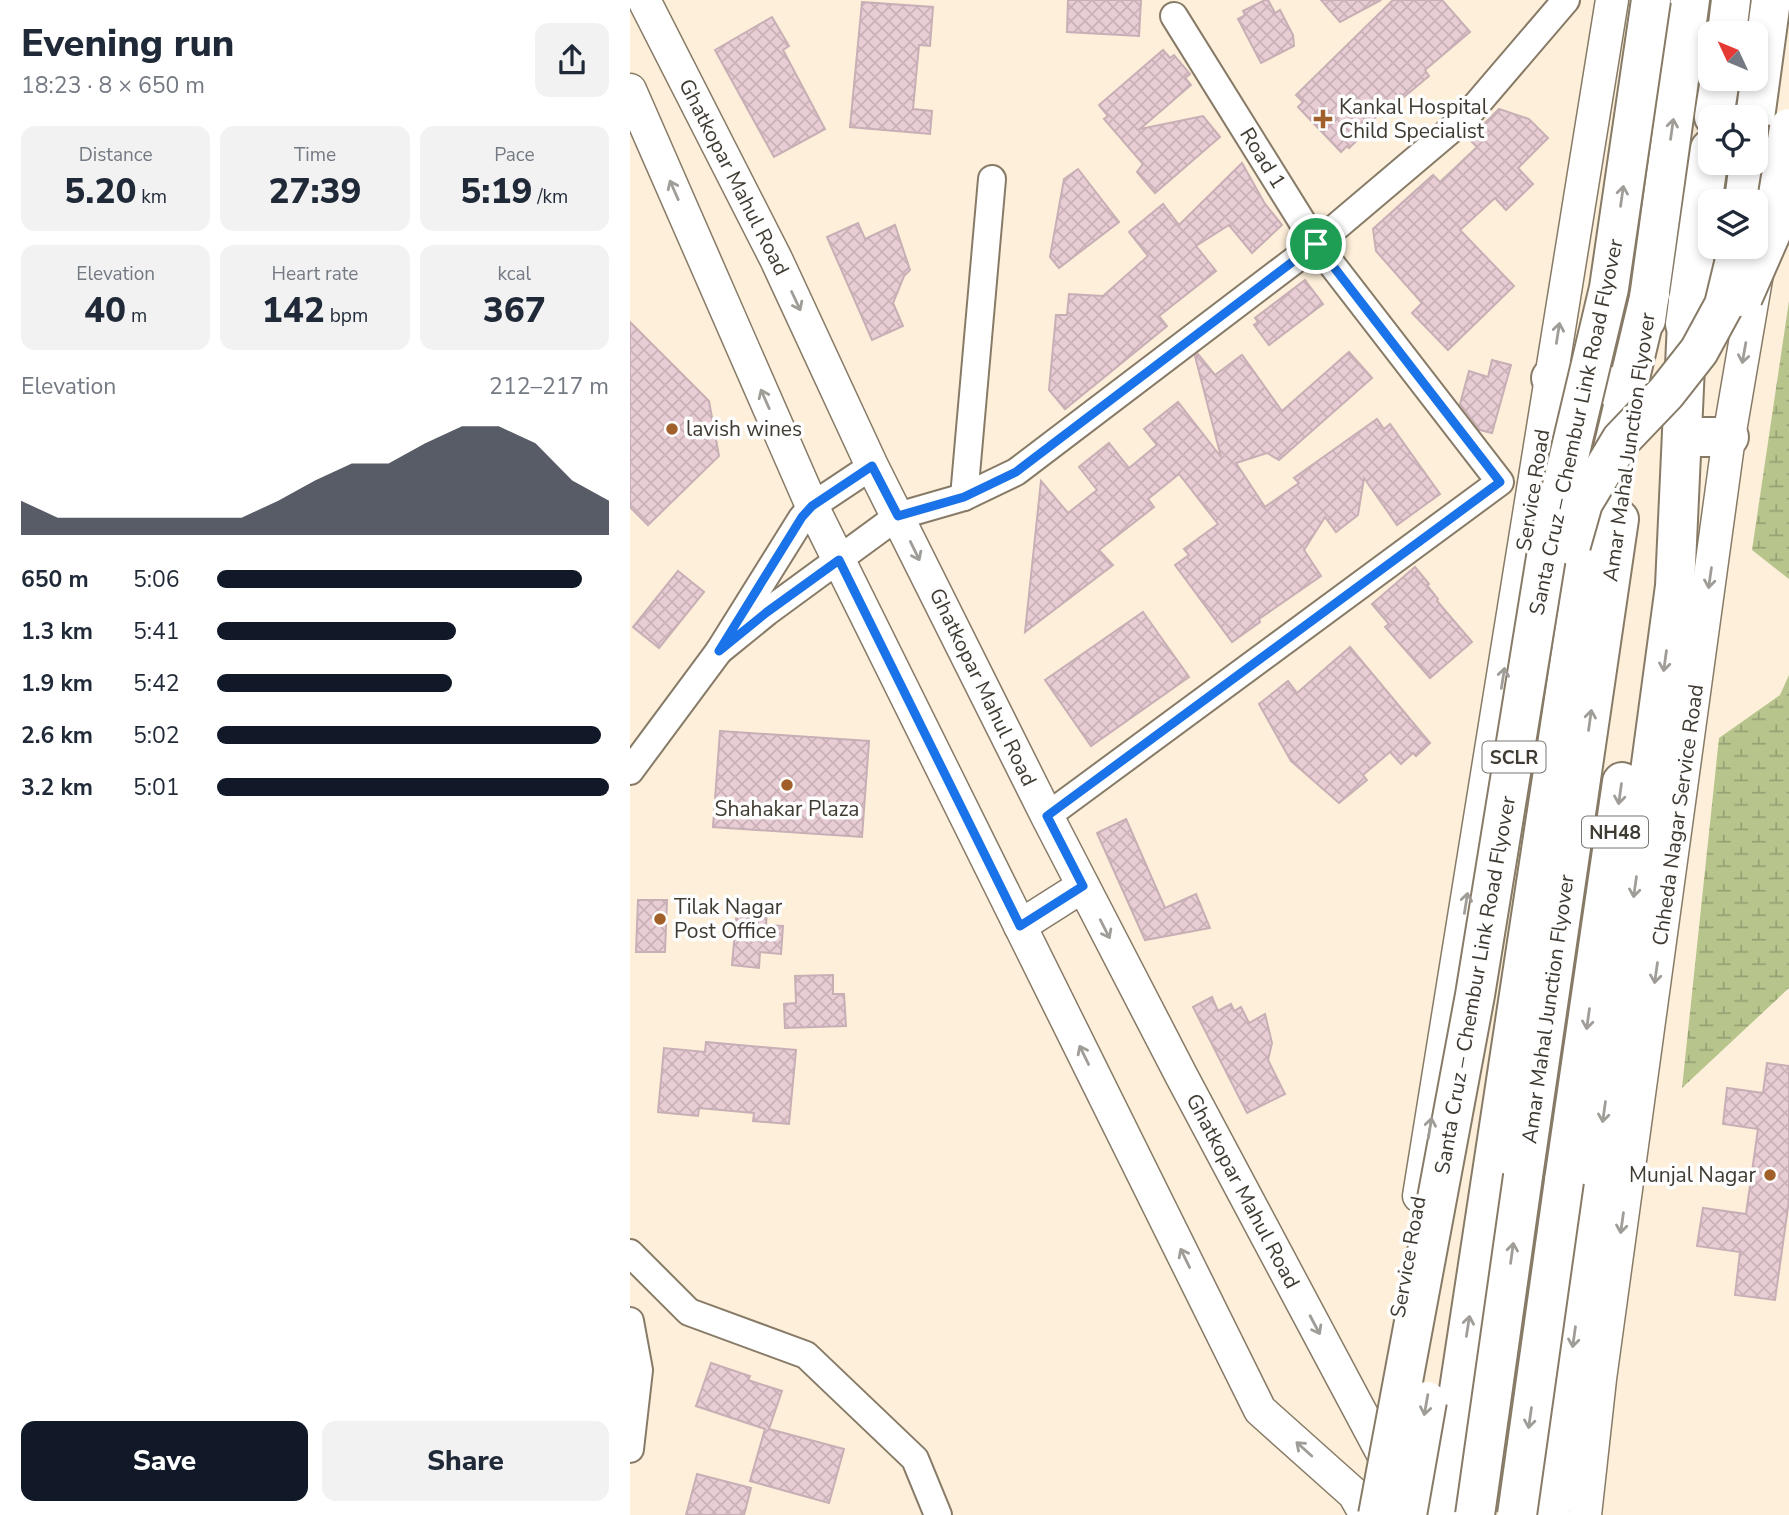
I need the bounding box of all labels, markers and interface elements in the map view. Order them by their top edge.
text: Evening run [21,18,234,69]
north arrow [1698,21,1768,91]
map controls [1698,21,1768,259]
button: share [535,23,609,97]
text: 18:23 · 8 × 650 m [21,70,205,101]
street label: Ghatkopar Mahul Road [672,74,796,280]
place label: Kankal Hospital Child Specialist [1339,93,1489,145]
button: locate [1698,105,1768,175]
marker: Kankal Hospital Child Specialist [1313,109,1333,129]
one-way arrow [1666,119,1679,141]
street label: Road 1 [1233,122,1293,194]
text: Distance [79,142,153,168]
text: Time [294,142,336,168]
text: Pace [494,142,535,168]
text: 5.20 [64,168,136,215]
text: 27:39 [268,168,362,215]
text: 5:19 [460,168,532,215]
one-way arrow [666,180,679,202]
text: km [136,184,167,210]
text: /km [532,184,568,210]
one-way arrow [1616,185,1629,207]
button: layers [1698,189,1768,259]
pin [1286,214,1346,274]
icon: arrive [1297,225,1335,263]
street label: Santa Cruz – Chembur Link Road Flyover [1522,236,1630,618]
text: Elevation [76,261,155,287]
text: Heart rate [272,261,358,287]
text: kcal [497,261,531,287]
text: 40 [84,287,126,334]
text: 142 [262,287,325,334]
text: 367 [483,287,546,334]
one-way arrow [790,290,803,311]
text: m [126,303,147,329]
text: bpm [325,303,368,329]
street label: Amar Mahal Junction Flyover [1596,310,1662,583]
one-way arrow [1552,322,1565,345]
one-way arrow [1737,341,1750,363]
text: Elevation [21,371,116,402]
text: 212–217 m [489,371,609,402]
one-way arrow [758,388,771,410]
place label: lavish wines [686,415,802,443]
marker: lavish wines [664,421,680,437]
street label: Service Road [1510,427,1556,553]
one-way arrow [909,540,923,561]
text: 650 m [21,564,89,595]
text: 5:06 [133,564,180,595]
one-way arrow [1703,566,1716,588]
street label: Ghatkopar Mahul Road [923,583,1043,791]
text: 1.3 km [21,616,93,647]
text: 5:41 [133,616,180,647]
one-way arrow [1658,649,1671,672]
text: 1.9 km [21,668,93,699]
text: 5:42 [133,668,180,699]
one-way arrow [1497,668,1510,690]
street label: Chheda Nagar Service Road [1646,682,1710,948]
one-way arrow [1584,709,1597,732]
text: 2.6 km [21,720,93,751]
text: 5:02 [133,720,180,751]
road number: SCLR [1482,742,1546,772]
text: 3.2 km [21,772,93,803]
text: 5:01 [133,772,180,803]
marker: Shahakar Plaza [779,777,795,793]
one-way arrow [1614,782,1627,805]
street label: Santa Cruz – Chembur Link Road Flyover [1428,793,1522,1176]
place label: Shahakar Plaza [715,795,859,823]
road number: NH48 [1582,817,1648,848]
street label: Amar Mahal Junction Flyover [1515,872,1581,1145]
one-way arrow [1628,875,1641,897]
one-way arrow [1460,892,1473,915]
place label: Tilak Nagar Post Office [674,893,783,945]
marker: Tilak Nagar Post Office [652,911,668,927]
one-way arrow [1099,918,1112,939]
one-way arrow [1649,961,1662,984]
one-way arrow [1581,1007,1594,1030]
one-way arrow [1077,1045,1090,1066]
street label: Ghatkopar Mahul Road [1180,1089,1306,1293]
one-way arrow [1598,1100,1611,1123]
one-way arrow [1424,1117,1437,1140]
place label: Munjal Nagar [1629,1161,1756,1189]
marker: Munjal Nagar [1762,1167,1778,1183]
street label: Service Road [1384,1194,1432,1320]
one-way arrow [1615,1211,1628,1233]
one-way arrow [1506,1243,1519,1265]
one-way arrow [1178,1248,1191,1269]
one-way arrow [1309,1314,1322,1335]
one-way arrow [1462,1316,1475,1338]
one-way arrow [1567,1326,1580,1348]
one-way arrow [1419,1393,1432,1416]
one-way arrow [1524,1406,1537,1429]
button: Save [21,1421,308,1501]
button: Share [322,1421,609,1501]
one-way arrow [1295,1441,1313,1457]

